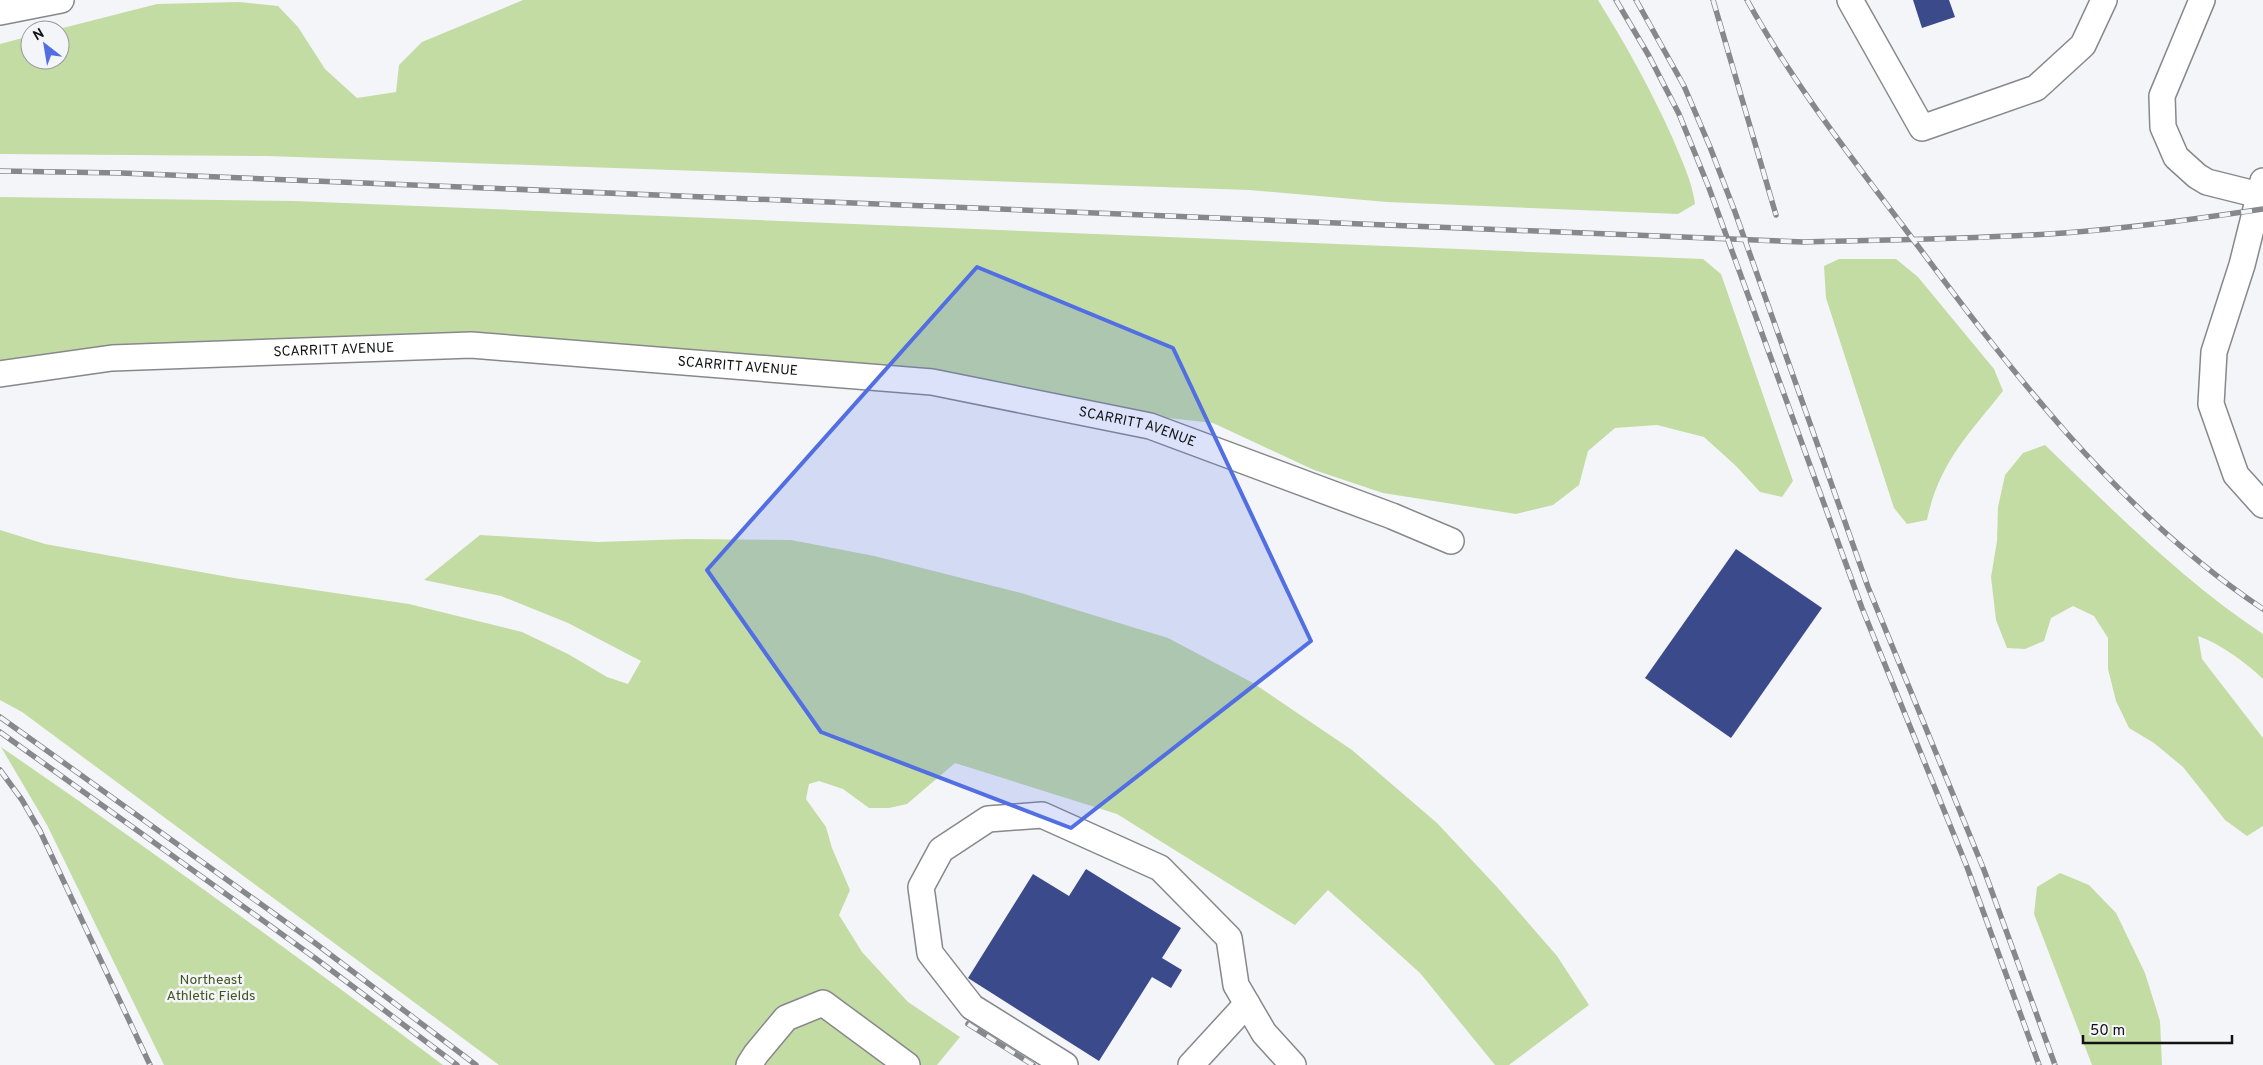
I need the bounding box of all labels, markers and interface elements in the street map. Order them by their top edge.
north arrow [20,20,70,70]
text: N [30,25,48,45]
street label: SCARRITT AVENUE [273,339,394,361]
street label: SCARRITT AVENUE [677,353,799,380]
street label: SCARRITT AVENUE [1077,403,1198,451]
park label: Northeast Athletic Fields [166,972,256,1005]
scale bar [2083,1012,2232,1044]
text: 50 m [2090,1022,2125,1041]

